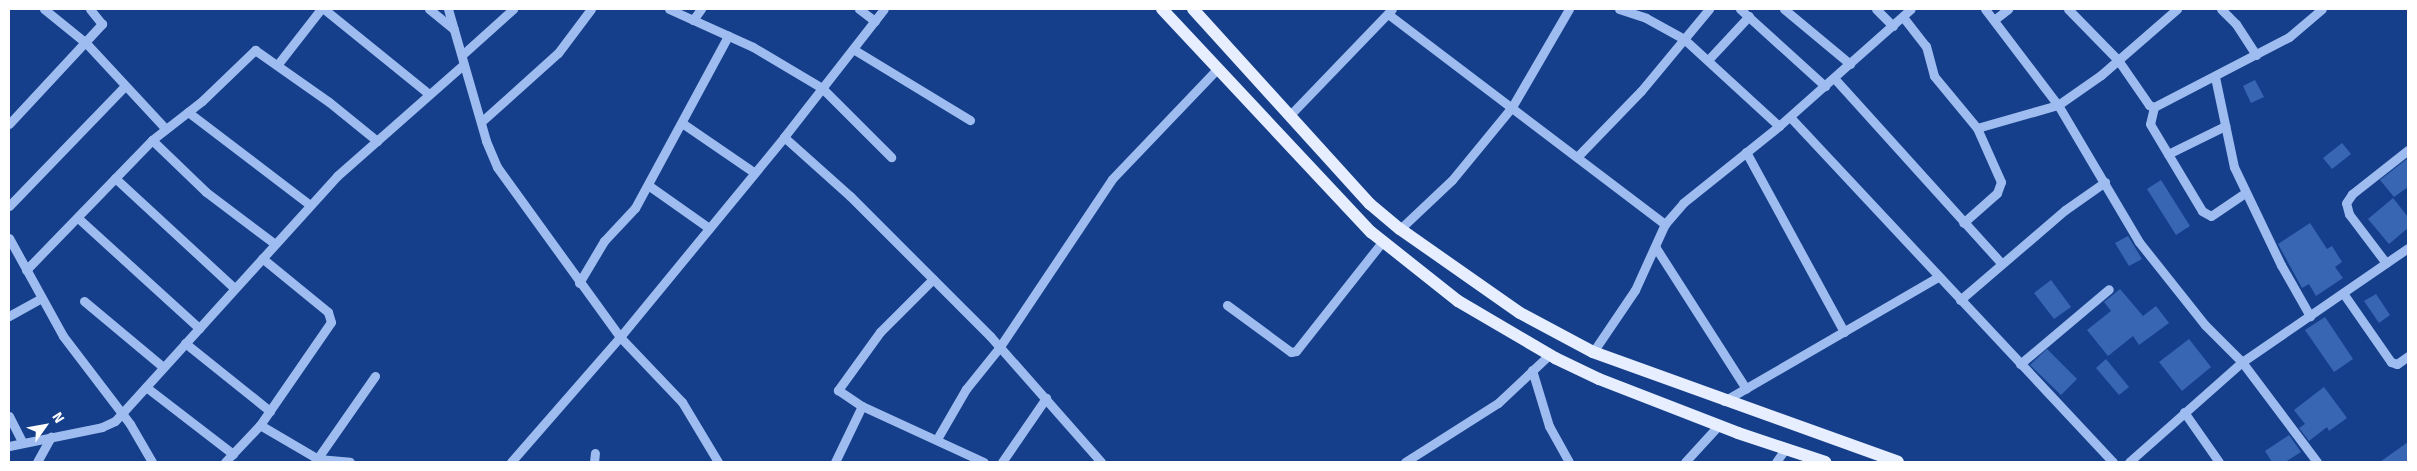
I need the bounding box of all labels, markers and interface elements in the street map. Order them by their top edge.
north arrow [20,401,70,451]
text: N [48,409,68,426]

